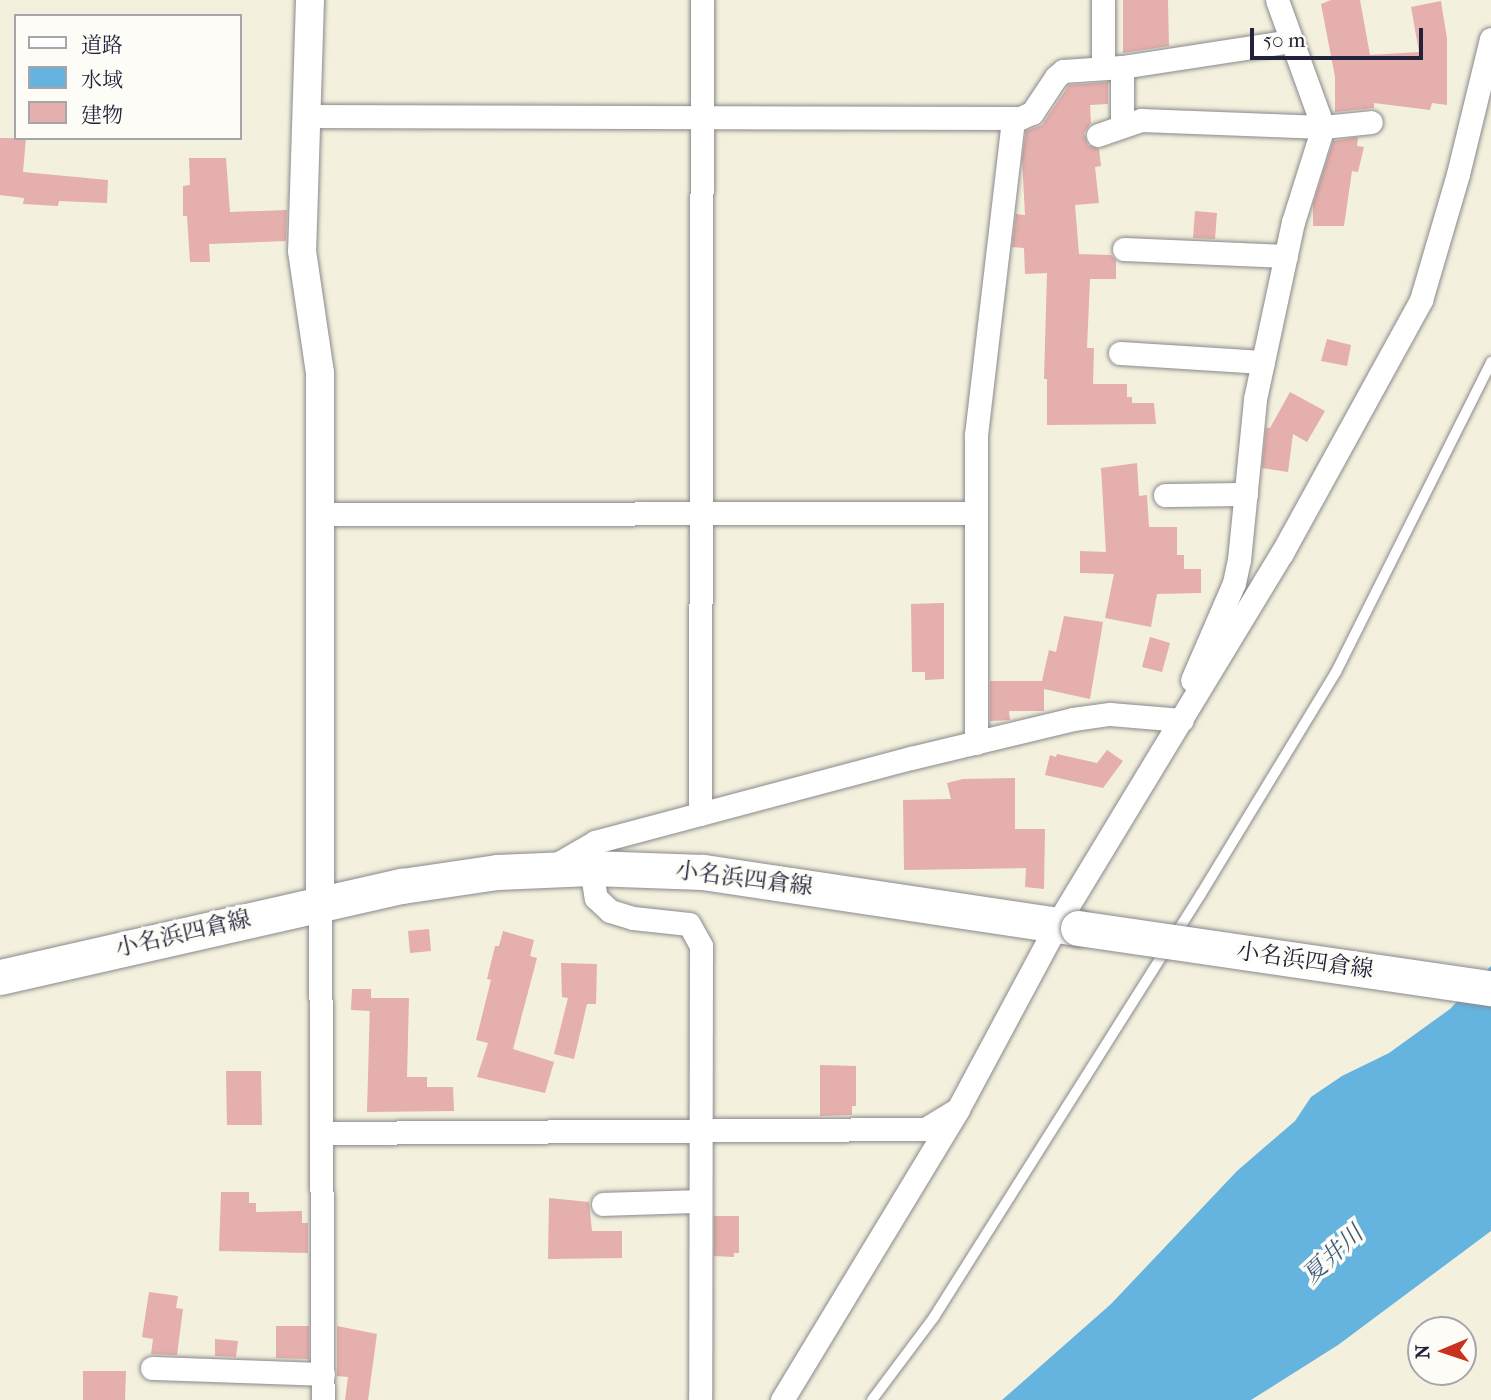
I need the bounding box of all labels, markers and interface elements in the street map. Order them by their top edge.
legend [14,14,242,140]
scale bar [1253,14,1426,58]
text: 50 m [1263,28,1306,52]
text: 道路 [81,33,123,57]
text: 水域 [81,68,123,92]
text: 建物 [81,103,123,127]
street label: 小名浜四倉線 [674,857,814,901]
street label: 小名浜四倉線 [113,905,253,963]
street label: 小名浜四倉線 [1235,938,1375,984]
water label: 夏井川 [1297,1220,1369,1290]
north arrow [1407,1316,1477,1386]
text: N [1412,1344,1434,1359]

